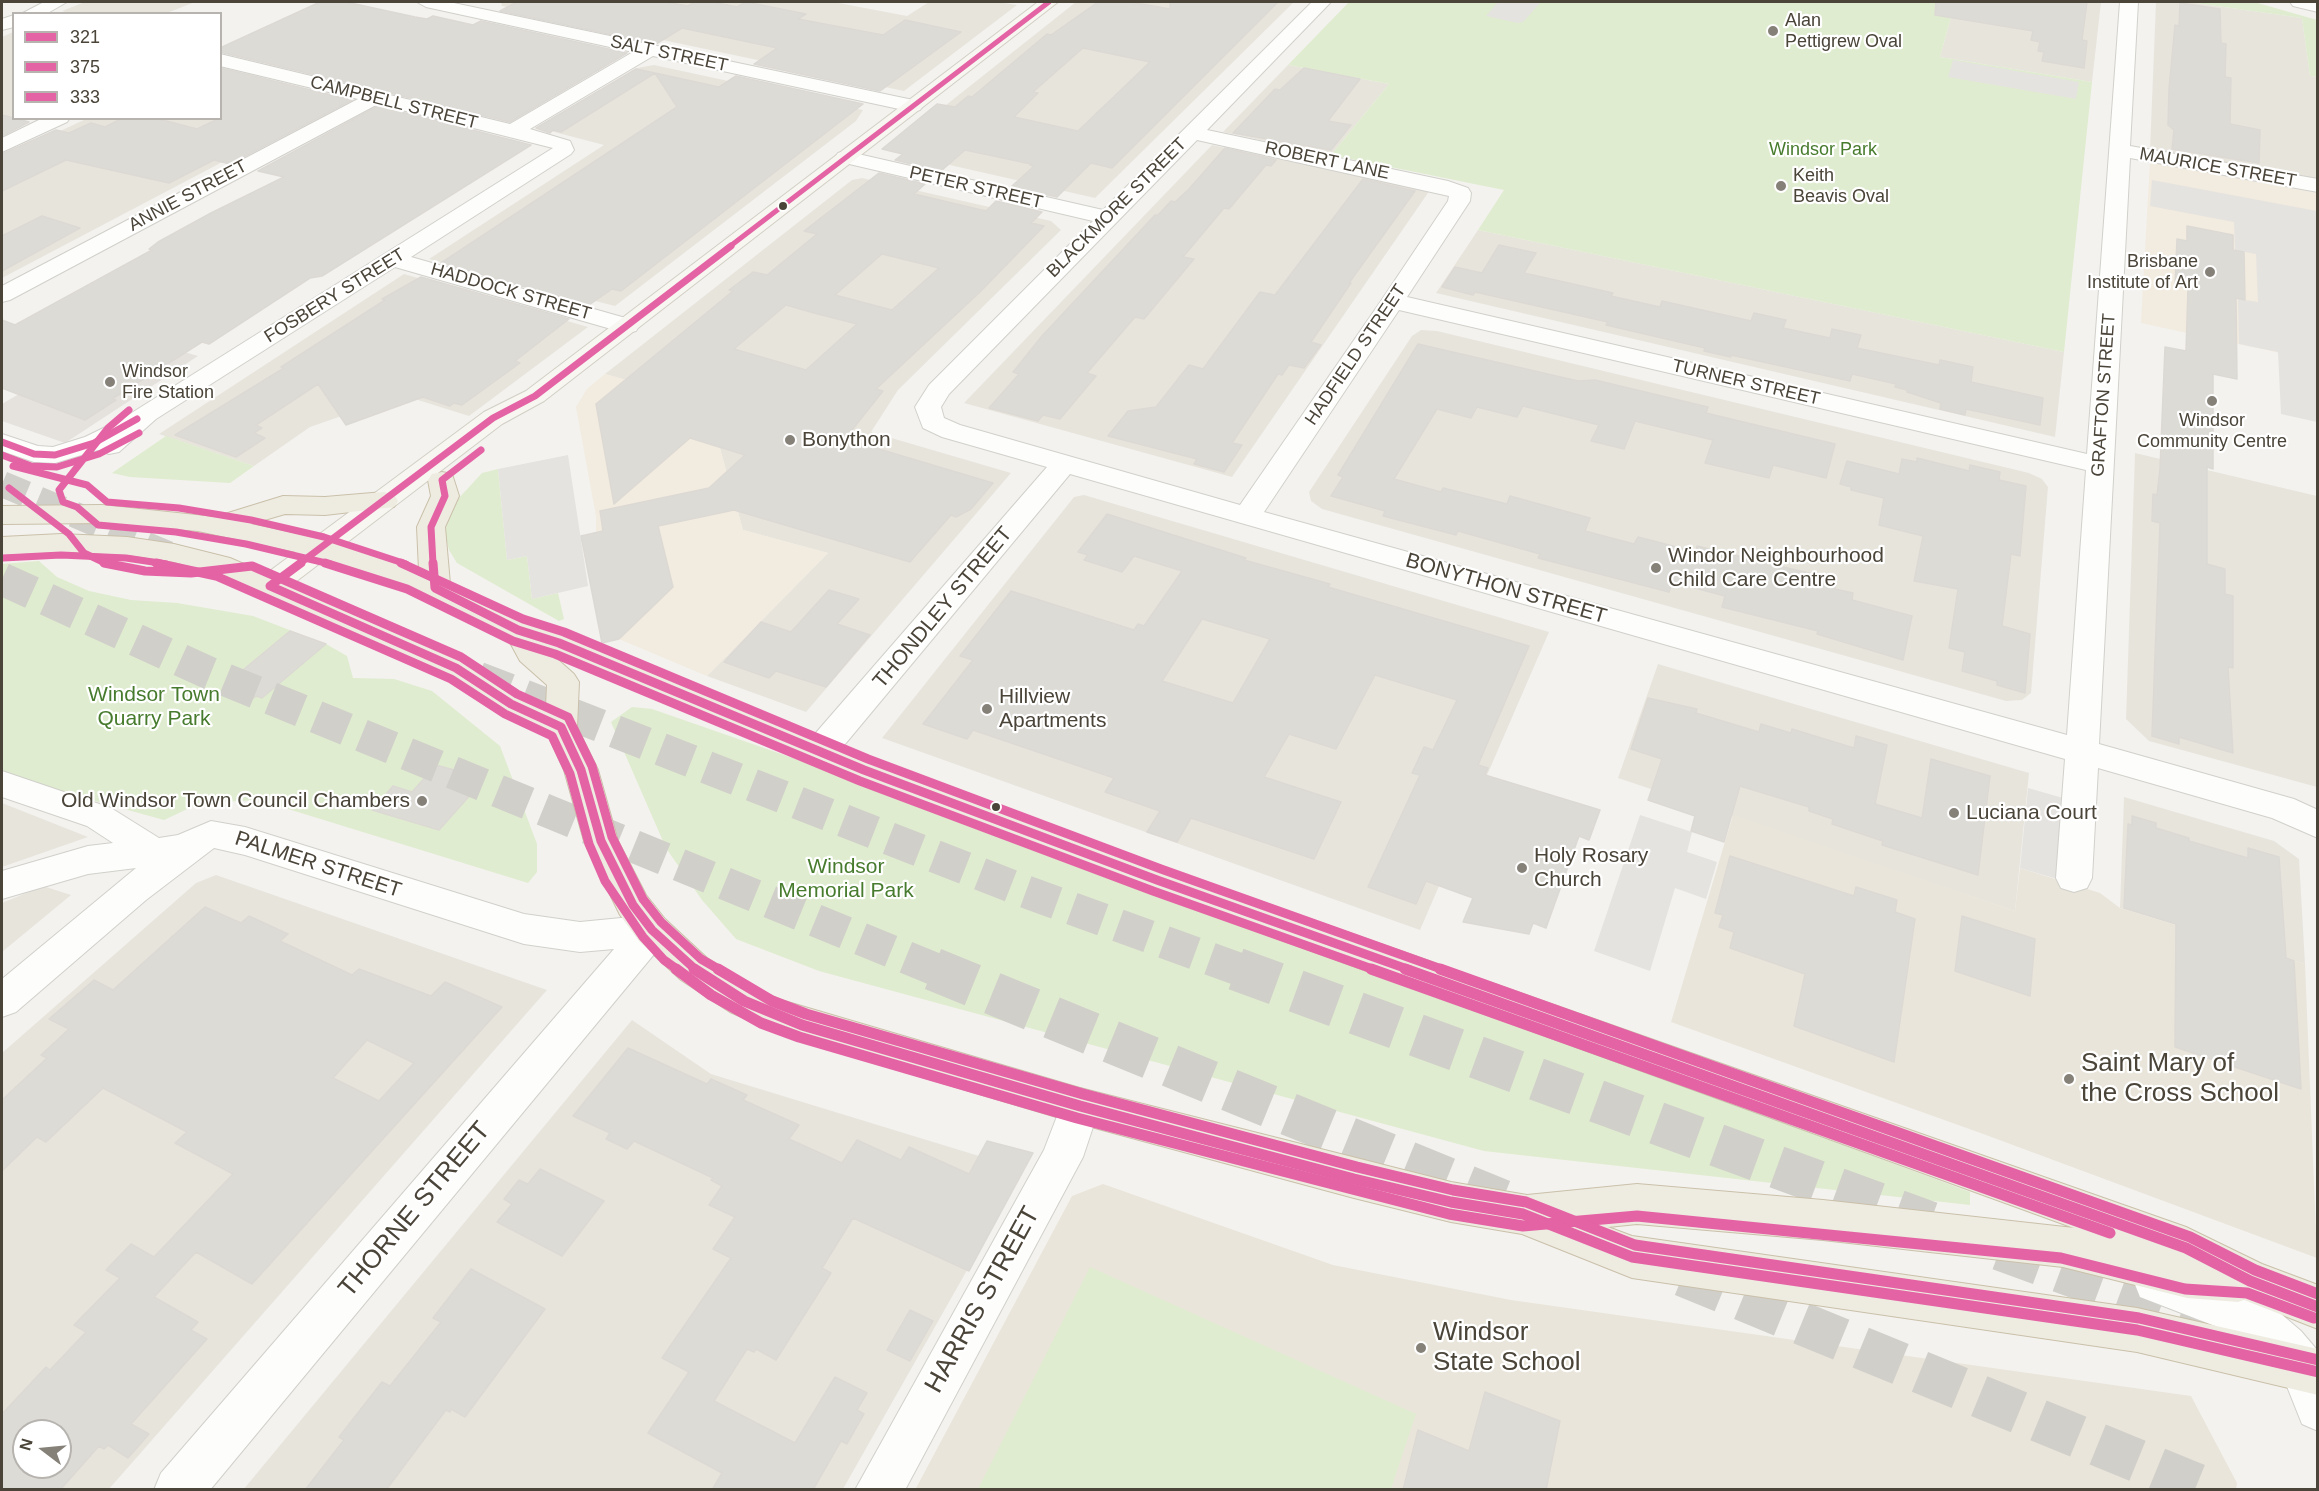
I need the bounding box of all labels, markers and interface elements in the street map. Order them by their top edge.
place label: Alan Pettigrew Oval [1785,10,1902,52]
legend [12,12,222,120]
marker: Alan Pettigrew Oval [1766,24,1780,38]
text: 321 [70,27,100,47]
street label: SALT STREET [608,31,730,77]
text: 375 [70,57,100,77]
street label: CAMPBELL STREET [308,72,480,134]
text: 333 [70,87,100,107]
street label: BLACKMORE STREET [1043,134,1191,282]
street label: ROBERT LANE [1263,137,1391,185]
park label: Windsor Park [1769,139,1877,161]
street label: MAURICE STREET [2138,144,2298,192]
street label: ANNIE STREET [125,156,251,236]
street label: PETER STREET [907,162,1045,214]
place label: Keith Beavis Oval [1793,165,1889,207]
marker: Keith Beavis Oval [1774,179,1788,193]
unlabelled marker [777,200,789,212]
street label: FOSBERY STREET [261,244,409,348]
place label: Brisbane Institute of Art [2087,251,2198,294]
street label: HADDOCK STREET [428,259,594,325]
marker: Brisbane Institute of Art [2203,265,2217,279]
street label: HADFIELD STREET [1301,281,1411,429]
street label: GRAFTON STREET [2088,313,2120,477]
street label: TURNER STREET [1670,355,1822,411]
place label: Windsor Fire Station [122,361,214,404]
marker: Windsor Fire Station [103,375,117,389]
marker: Windsor Community Centre [2205,394,2219,408]
place label: Windsor Community Centre [2137,410,2287,452]
place label: Bonython [802,427,891,453]
marker: Bonython [783,433,797,447]
street label: THONDLEY STREET [868,522,1018,694]
place label: Windor Neighbourhood Child Care Centre [1668,543,1884,593]
street label: BONYTHON STREET [1403,548,1609,630]
marker: Windor Neighbourhood Child Care Centre [1649,561,1663,575]
park label: Windsor Town Quarry Park [88,682,220,732]
place label: Hillview Apartments [999,684,1106,734]
marker: Hillview Apartments [980,702,994,716]
place label: Old Windsor Town Council Chambers [61,788,410,814]
marker: Old Windsor Town Council Chambers [415,794,429,808]
place label: Luciana Court [1966,800,2097,826]
unlabelled marker [990,801,1002,813]
marker: Luciana Court [1947,806,1961,820]
street label: PALMER STREET [232,826,404,904]
place label: Holy Rosary Church [1534,843,1648,893]
park label: Windsor Memorial Park [778,854,914,904]
marker: Holy Rosary Church [1515,861,1529,875]
place label: Saint Mary of the Cross School [2081,1048,2279,1110]
marker: Saint Mary of the Cross School [2062,1072,2076,1086]
street label: THORNE STREET [332,1116,498,1304]
street label: HARRIS STREET [919,1201,1047,1399]
place label: Windsor State School [1433,1317,1580,1378]
marker: Windsor State School [1414,1341,1428,1355]
north arrow [12,1419,72,1479]
text: N [16,1437,36,1452]

